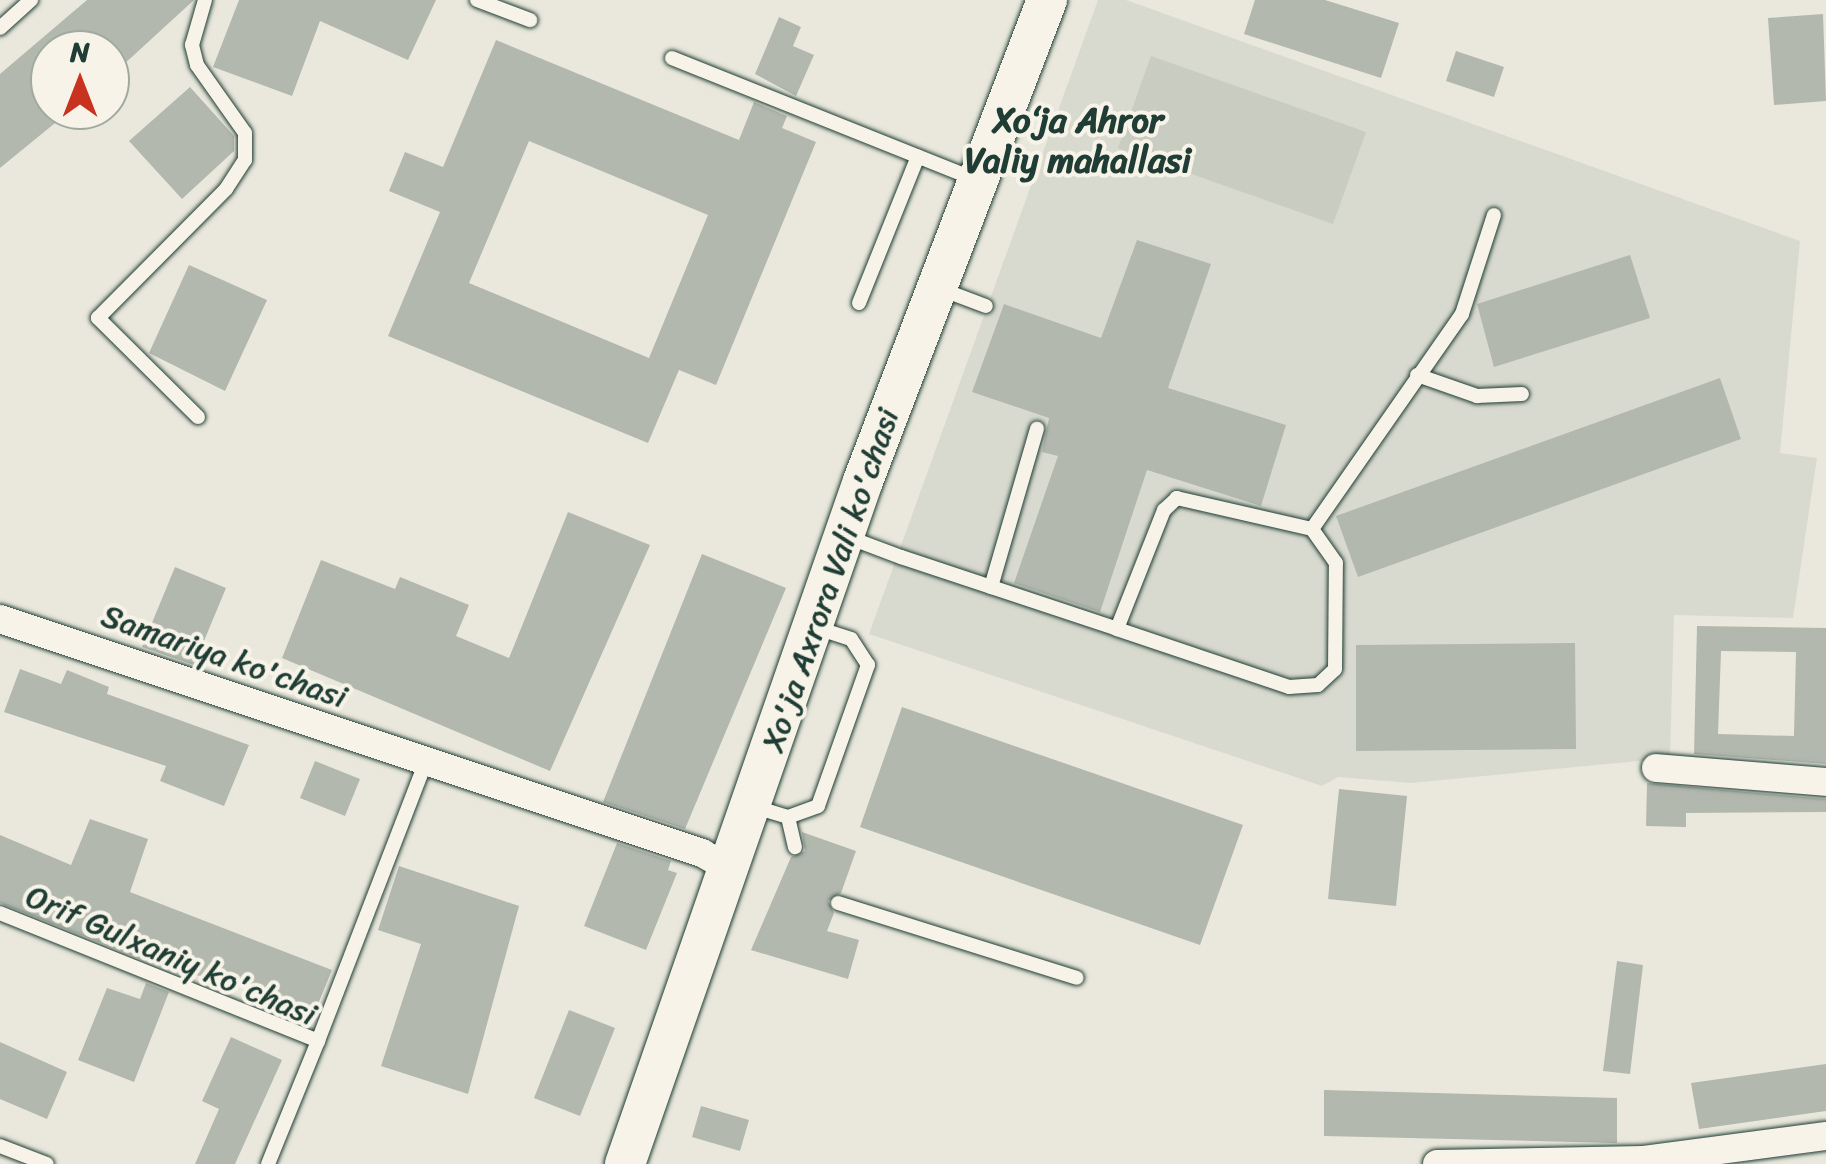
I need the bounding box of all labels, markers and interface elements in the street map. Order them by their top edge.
text: N [70,27,90,76]
north arrow [30,30,130,130]
district label: Xo‘ja Ahror Valiy mahallasi [965,99,1191,181]
street label: Xo'ja Axrora Vali ko'chasi [754,403,908,757]
street label: Samariya ko'chasi [96,597,352,717]
street label: Orif Gulxaniy ko'chasi [20,877,322,1035]

